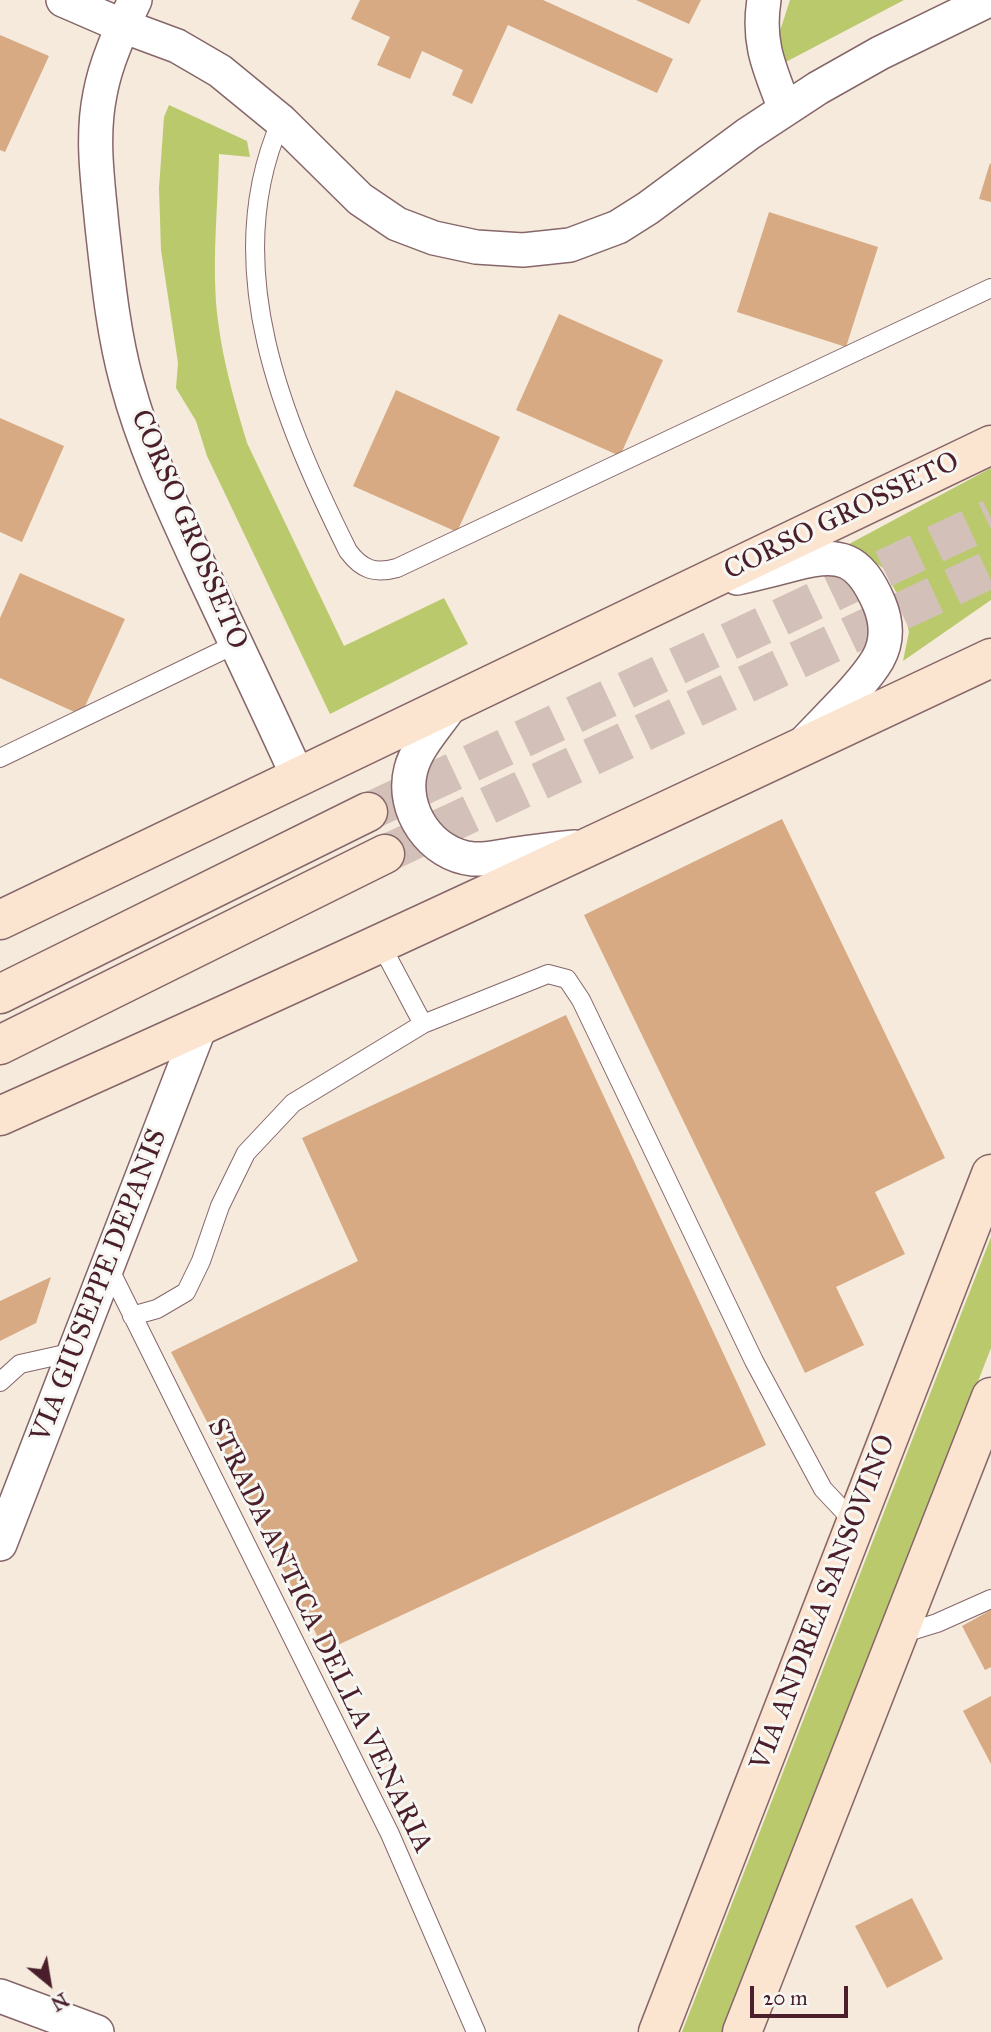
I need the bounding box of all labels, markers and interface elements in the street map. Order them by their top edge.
street label: CORSO GROSSETO [122,405,254,655]
street label: CORSO GROSSETO [719,446,965,588]
street label: VIA GIUSEPPE DEPANIS [25,1125,175,1447]
street label: STRADA ANTICA DELLA VENARIA [199,1413,439,1859]
street label: VIA ANDREA SANSOVINO [744,1430,904,1776]
north arrow [14,1948,84,2018]
scale bar [753,1972,851,2016]
text: 20 m [763,1985,808,2011]
text: N [47,1988,72,2016]

